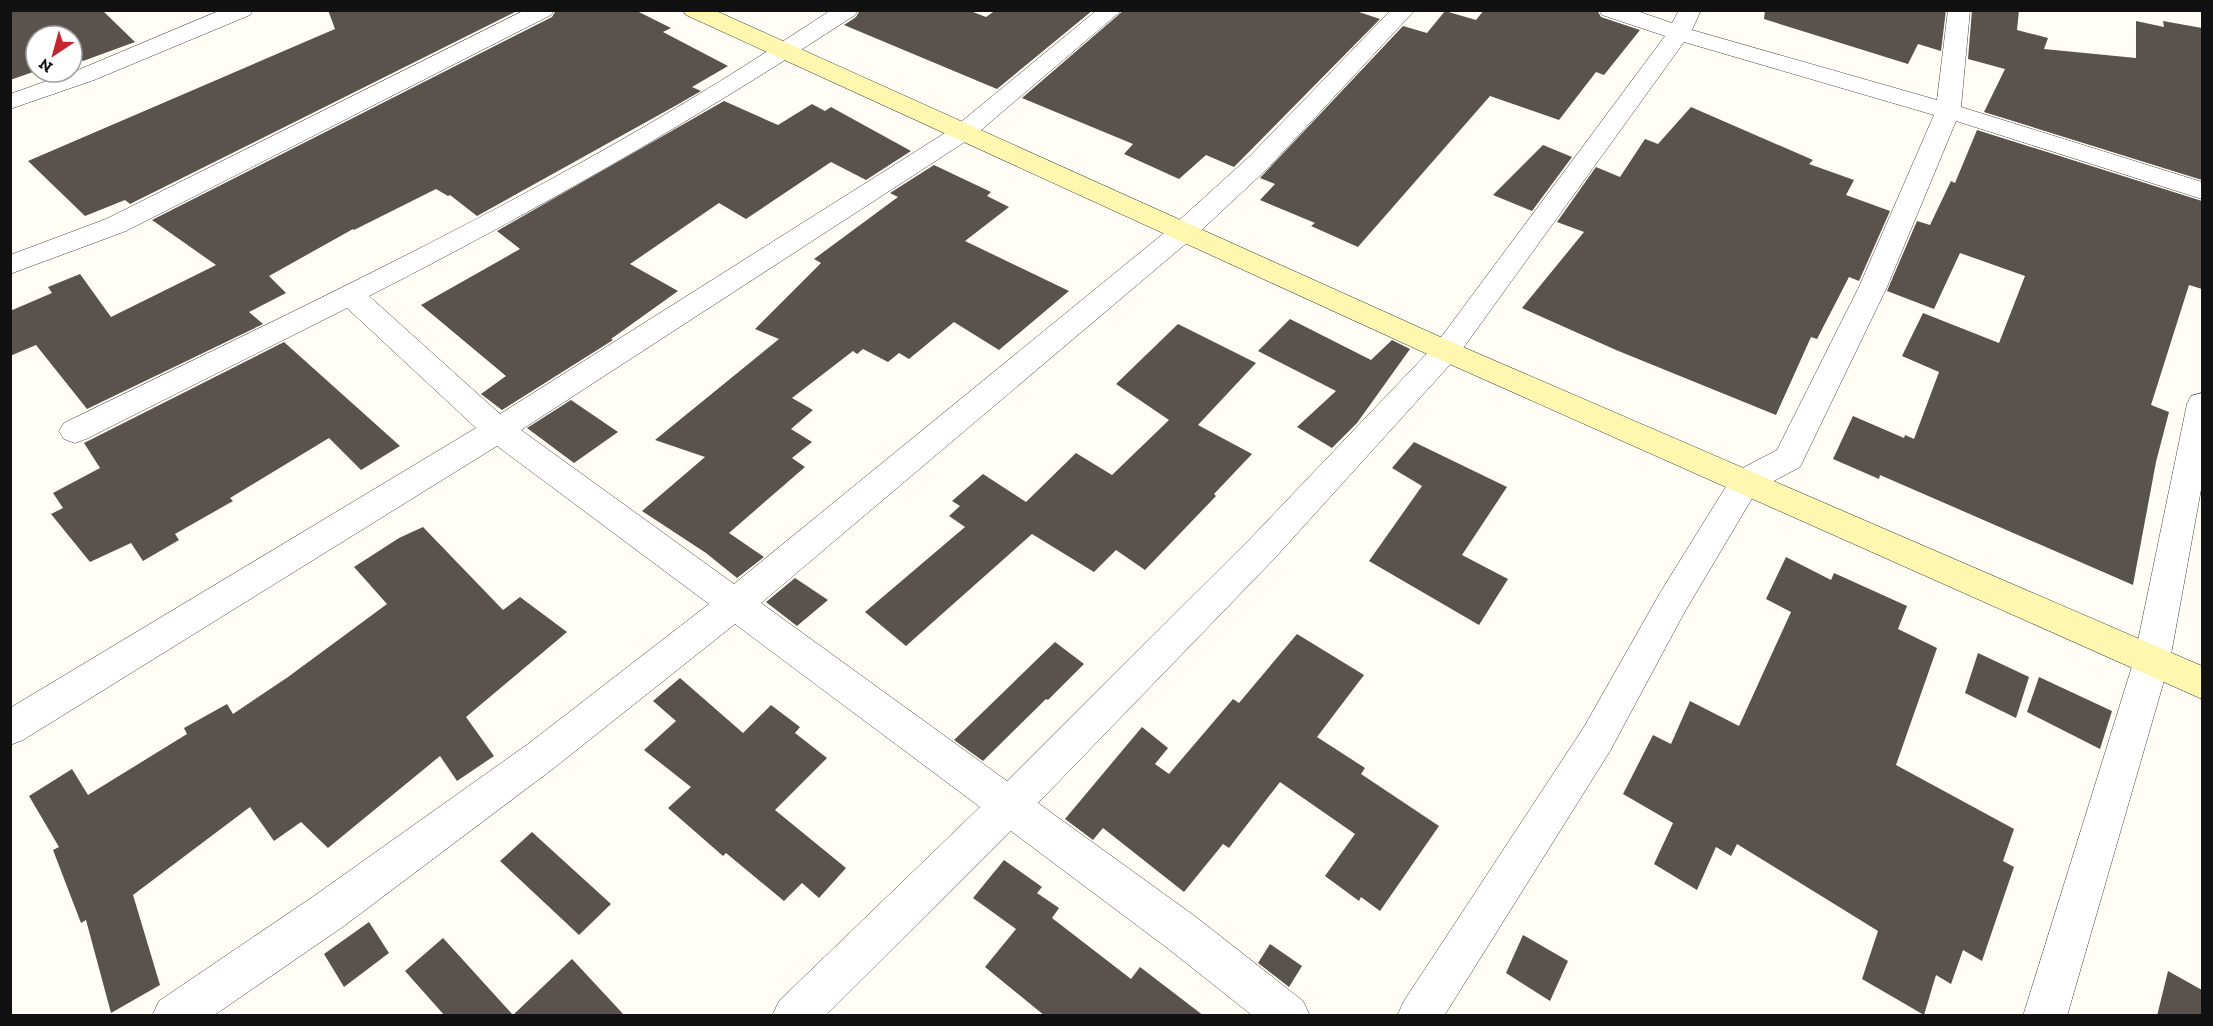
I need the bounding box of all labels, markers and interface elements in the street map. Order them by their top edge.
north arrow [24,24,84,84]
text: N [35,54,56,77]

